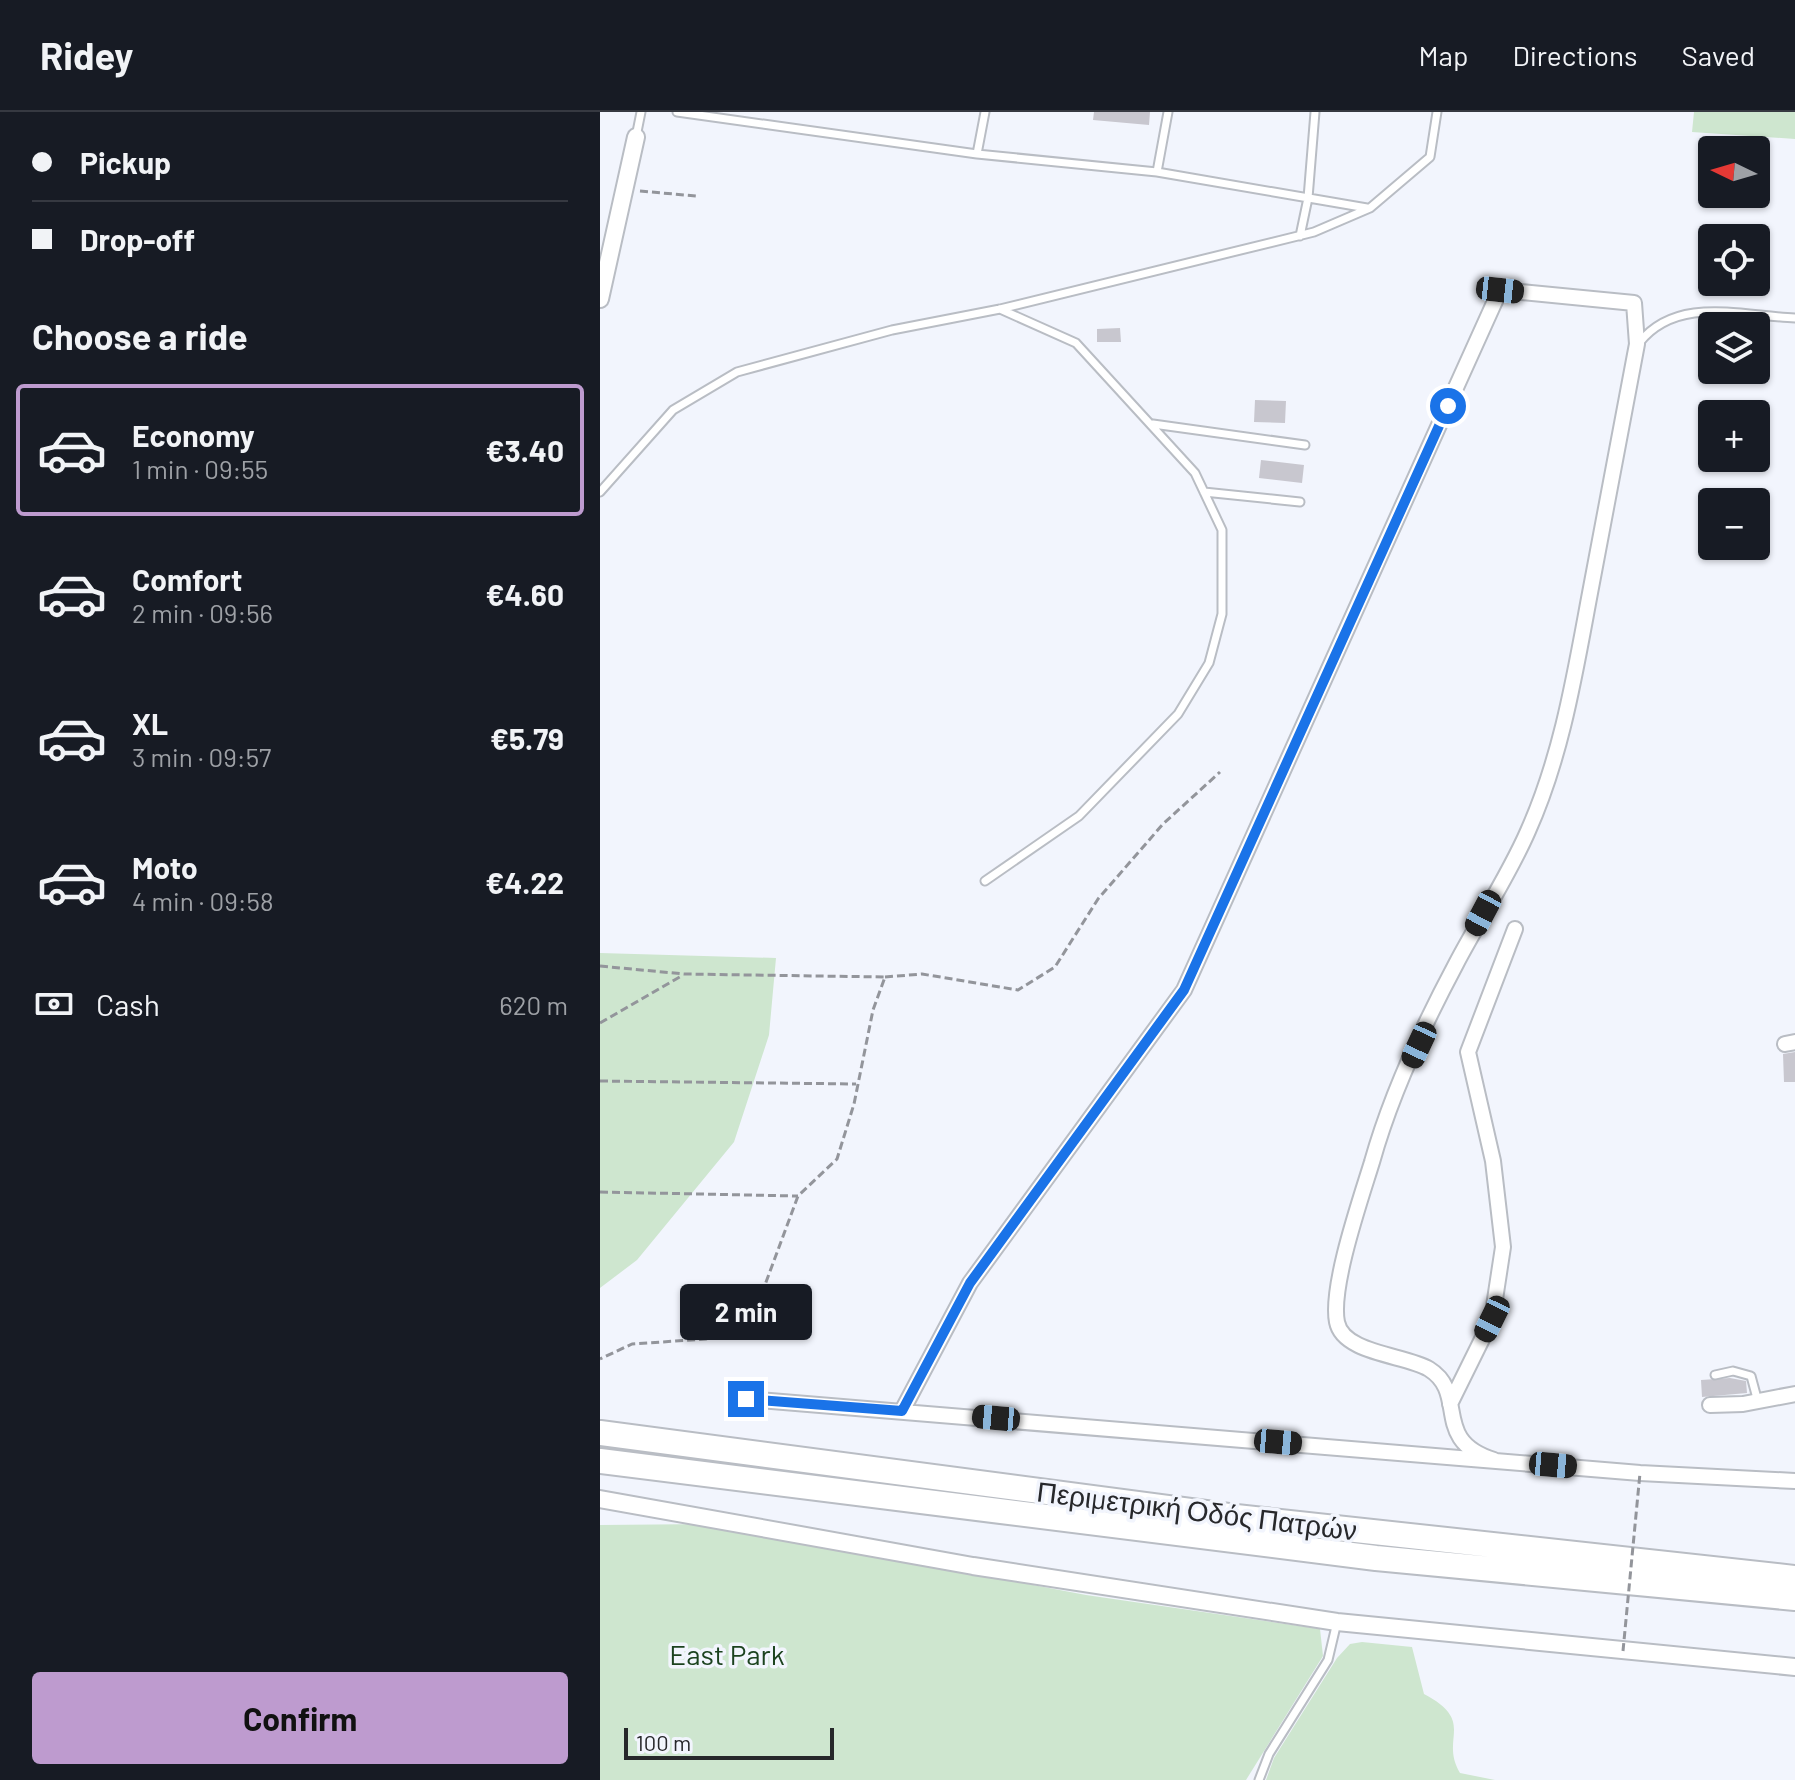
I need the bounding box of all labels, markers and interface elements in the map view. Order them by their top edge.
text: Ridey [40,32,133,78]
text: Map [1419,38,1468,72]
text: Directions [1512,38,1638,72]
text: Saved [1682,38,1755,72]
north arrow [1698,136,1770,208]
map controls [1698,136,1770,560]
text: Pickup [80,144,171,180]
text: Drop-off [80,221,195,257]
button: locate [1698,224,1770,296]
car [1475,276,1525,304]
button: layers [1698,312,1770,384]
text: Choose a ride [32,314,248,357]
route start [1430,388,1466,424]
button: + [1698,400,1770,472]
icon: car [36,414,108,486]
text: Economy [132,417,255,453]
text: €3.40 [485,432,564,468]
text: 1 min · 09:55 [132,453,268,484]
button: − [1698,488,1770,560]
icon: car [36,558,108,630]
text: Comfort [132,561,242,597]
text: €4.60 [486,576,564,612]
text: 2 min · 09:56 [132,597,273,628]
icon: car [36,702,108,774]
text: XL [132,705,168,741]
text: €5.79 [490,720,564,756]
text: 3 min · 09:57 [132,741,271,772]
icon: car [36,846,108,918]
text: Moto [132,849,198,885]
text: €4.22 [485,864,564,900]
text: 4 min · 09:58 [132,885,274,916]
car [1461,886,1505,940]
icon: cash [32,982,76,1026]
text: Cash [96,986,160,1022]
text: 620 m [499,989,568,1020]
car [1398,1018,1440,1072]
callout: 2 min [680,1283,812,1339]
car [1471,1292,1513,1346]
text: 2 min [715,1296,777,1327]
route end [728,1381,764,1417]
car [971,1404,1021,1432]
car [1253,1428,1303,1456]
car [1528,1451,1578,1479]
street label: Περιμετρική Οδός Πατρών [1035,1473,1359,1547]
park label: East Park [669,1637,785,1671]
button: Confirm [32,1672,568,1764]
scale bar [624,1724,834,1760]
text: 100 m [636,1729,691,1755]

